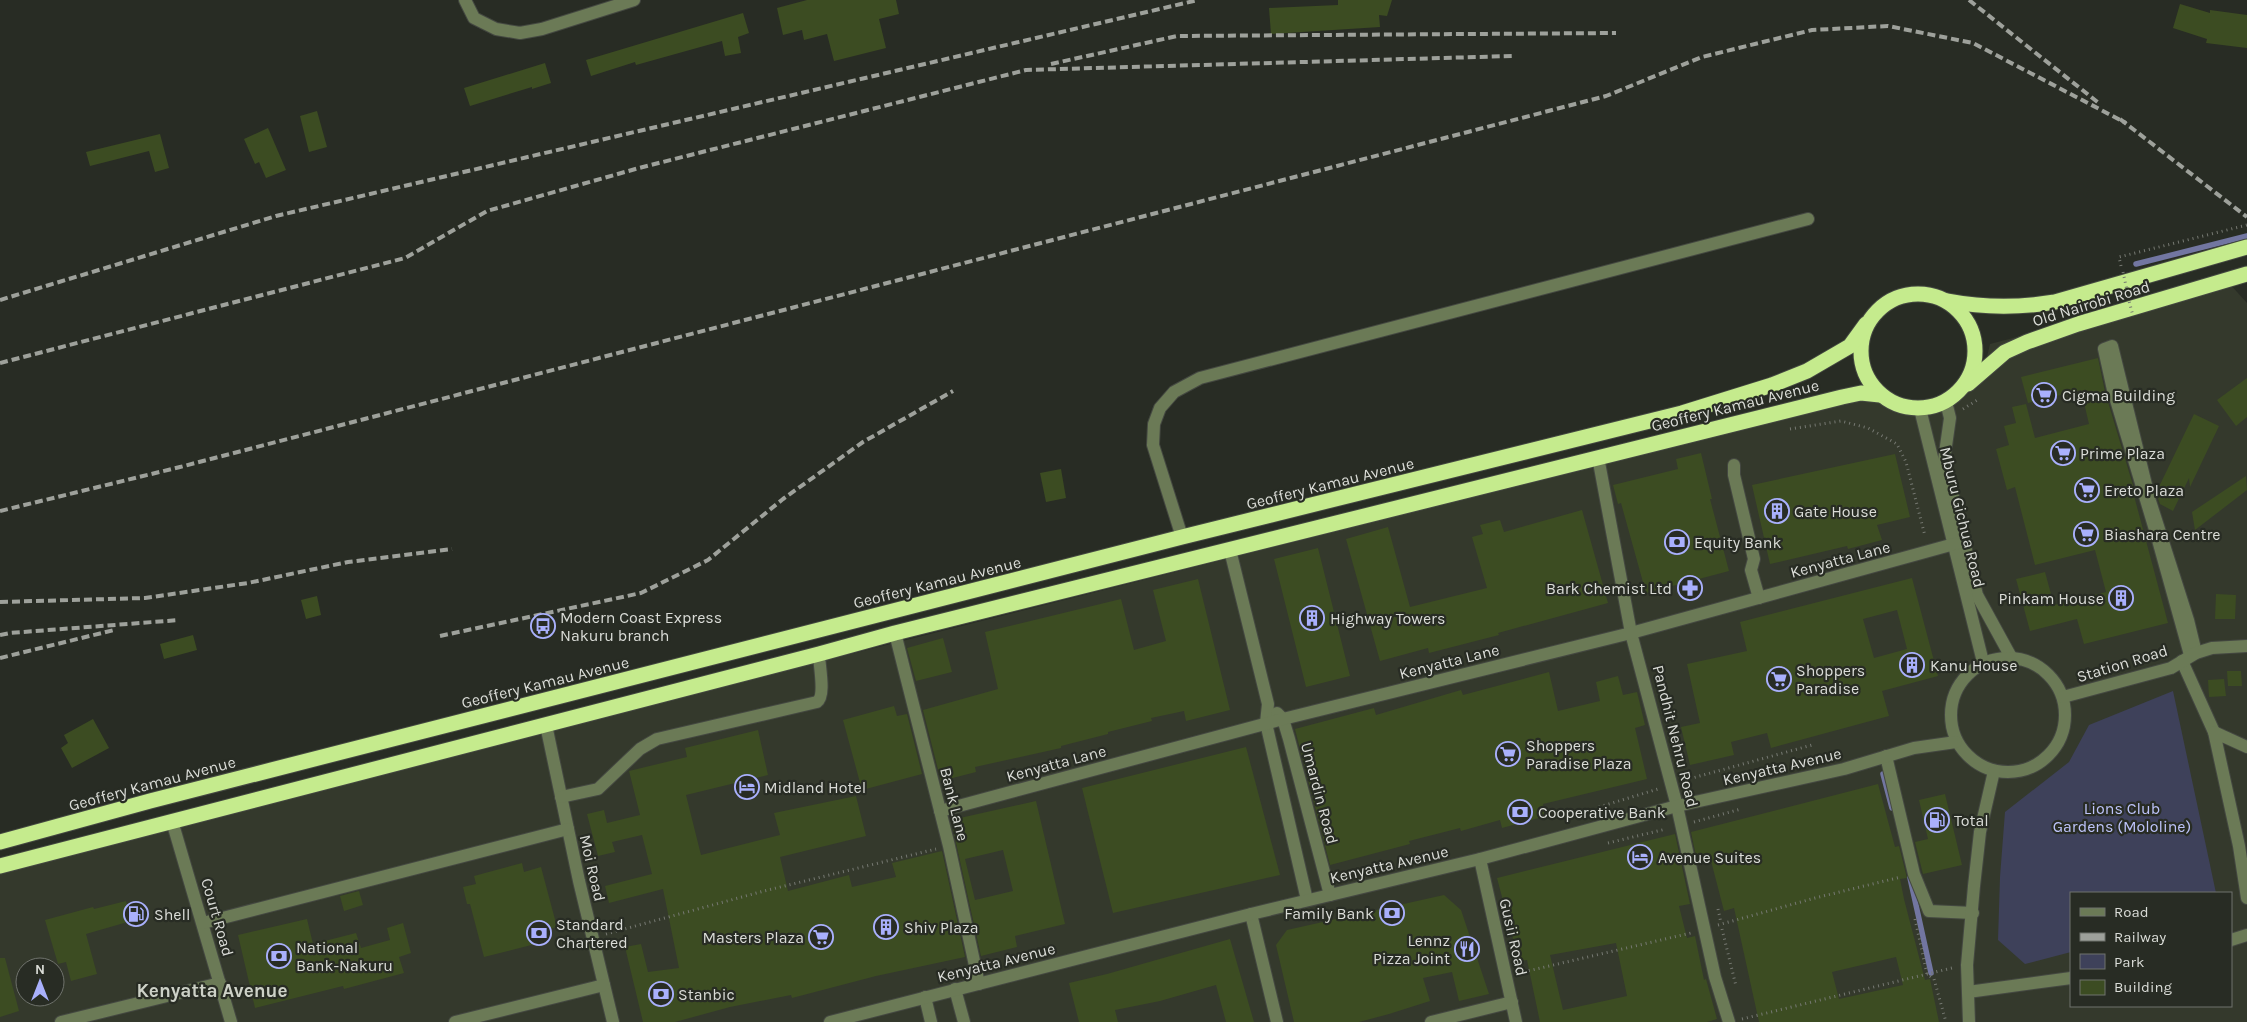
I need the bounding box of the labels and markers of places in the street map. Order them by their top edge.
supermarket icon: Cigma Building [2031,382,2057,408]
place label: Cigma Building [2062,386,2175,405]
supermarket icon: Prime Plaza [2050,440,2076,466]
place label: Prime Plaza [2080,444,2165,463]
supermarket icon: Ereto Plaza [2074,477,2100,503]
place label: Ereto Plaza [2104,481,2184,500]
building icon: Gate House [1764,498,1790,524]
place label: Gate House [1794,502,1877,521]
supermarket icon: Biashara Centre [2073,521,2099,547]
place label: Biashara Centre [2104,525,2220,544]
bank icon: Equity Bank [1664,529,1690,555]
place label: Equity Bank [1694,533,1782,552]
pharmacy icon: Bark Chemist Ltd [1677,575,1703,601]
place label: Bark Chemist Ltd [1546,579,1672,598]
building icon: Pinkam House [2108,585,2134,611]
place label: Pinkam House [1998,589,2104,608]
building icon: Highway Towers [1299,605,1325,631]
place label: Modern Coast Express Nakuru branch [560,608,722,645]
place label: Highway Towers [1330,609,1445,628]
bus stop icon: Modern Coast Express Nakuru branch [530,613,556,639]
building icon: Kanu House [1899,652,1925,678]
place label: Kanu House [1930,656,2017,675]
place label: Shoppers Paradise [1796,661,1865,698]
supermarket icon: Shoppers Paradise [1766,666,1792,692]
place label: Shoppers Paradise Plaza [1526,736,1631,773]
supermarket icon: Shoppers Paradise Plaza [1495,741,1521,767]
hotel icon: Midland Hotel [734,774,760,800]
place label: Midland Hotel [764,778,866,797]
bank icon: Cooperative Bank [1507,799,1533,825]
place label: Cooperative Bank [1538,803,1666,822]
fuel station icon: Total [1924,807,1950,833]
place label: Total [1954,811,1989,830]
hotel icon: Avenue Suites [1627,844,1653,870]
place label: Avenue Suites [1658,848,1761,867]
bank icon: Family Bank [1379,900,1405,926]
fuel station icon: Shell [123,901,149,927]
place label: Family Bank [1284,904,1374,923]
place label: Shell [154,905,191,924]
building icon: Shiv Plaza [873,914,899,940]
place label: Standard Chartered [556,915,628,952]
place label: Shiv Plaza [904,918,978,937]
bank icon: Standard Chartered [526,920,552,946]
supermarket icon: Masters Plaza [808,924,834,950]
place label: Masters Plaza [702,928,804,947]
place label: Lennz Pizza Joint [1373,931,1450,968]
restaurant icon: Lennz Pizza Joint [1454,936,1480,962]
place label: National Bank-Nakuru [296,938,393,975]
bank icon: National Bank-Nakuru [266,943,292,969]
bank icon: Stanbic [648,981,674,1007]
place label: Stanbic [678,985,735,1004]

